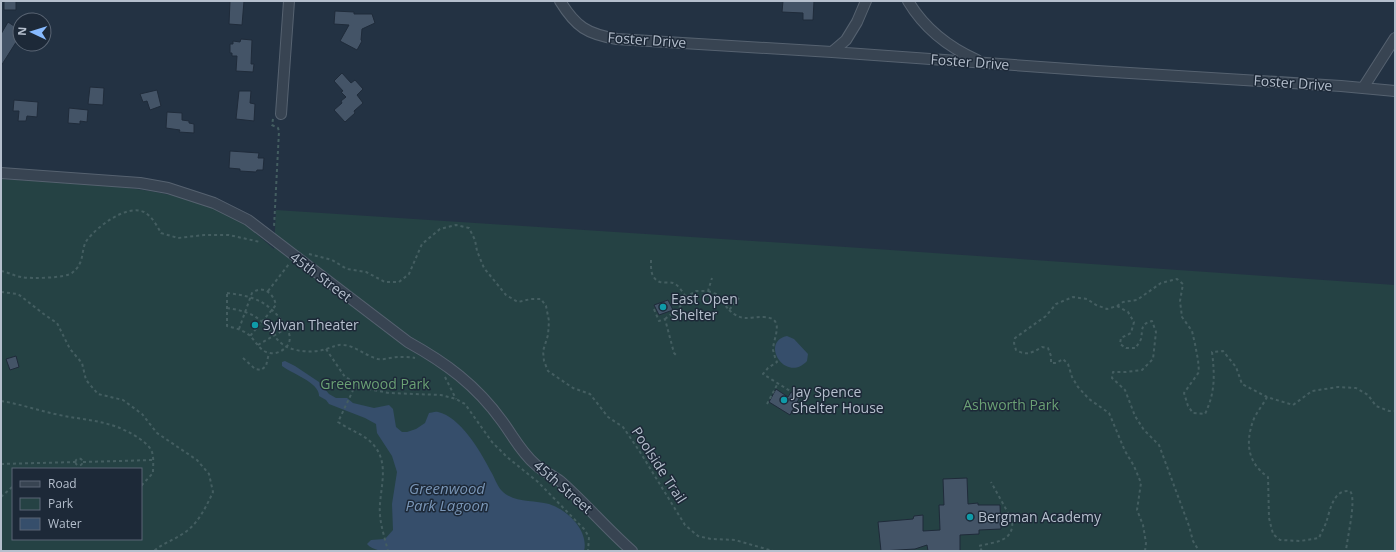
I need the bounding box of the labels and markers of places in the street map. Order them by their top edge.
place label: East Open Shelter [671,289,738,324]
marker: East Open Shelter [658,302,668,312]
place label: Sylvan Theater [263,315,359,334]
marker: Sylvan Theater [250,320,260,330]
place label: Jay Spence Shelter House [790,382,884,417]
marker: Jay Spence Shelter House [779,395,789,405]
place label: Bergman Academy [978,507,1102,526]
marker: Bergman Academy [965,512,975,522]

